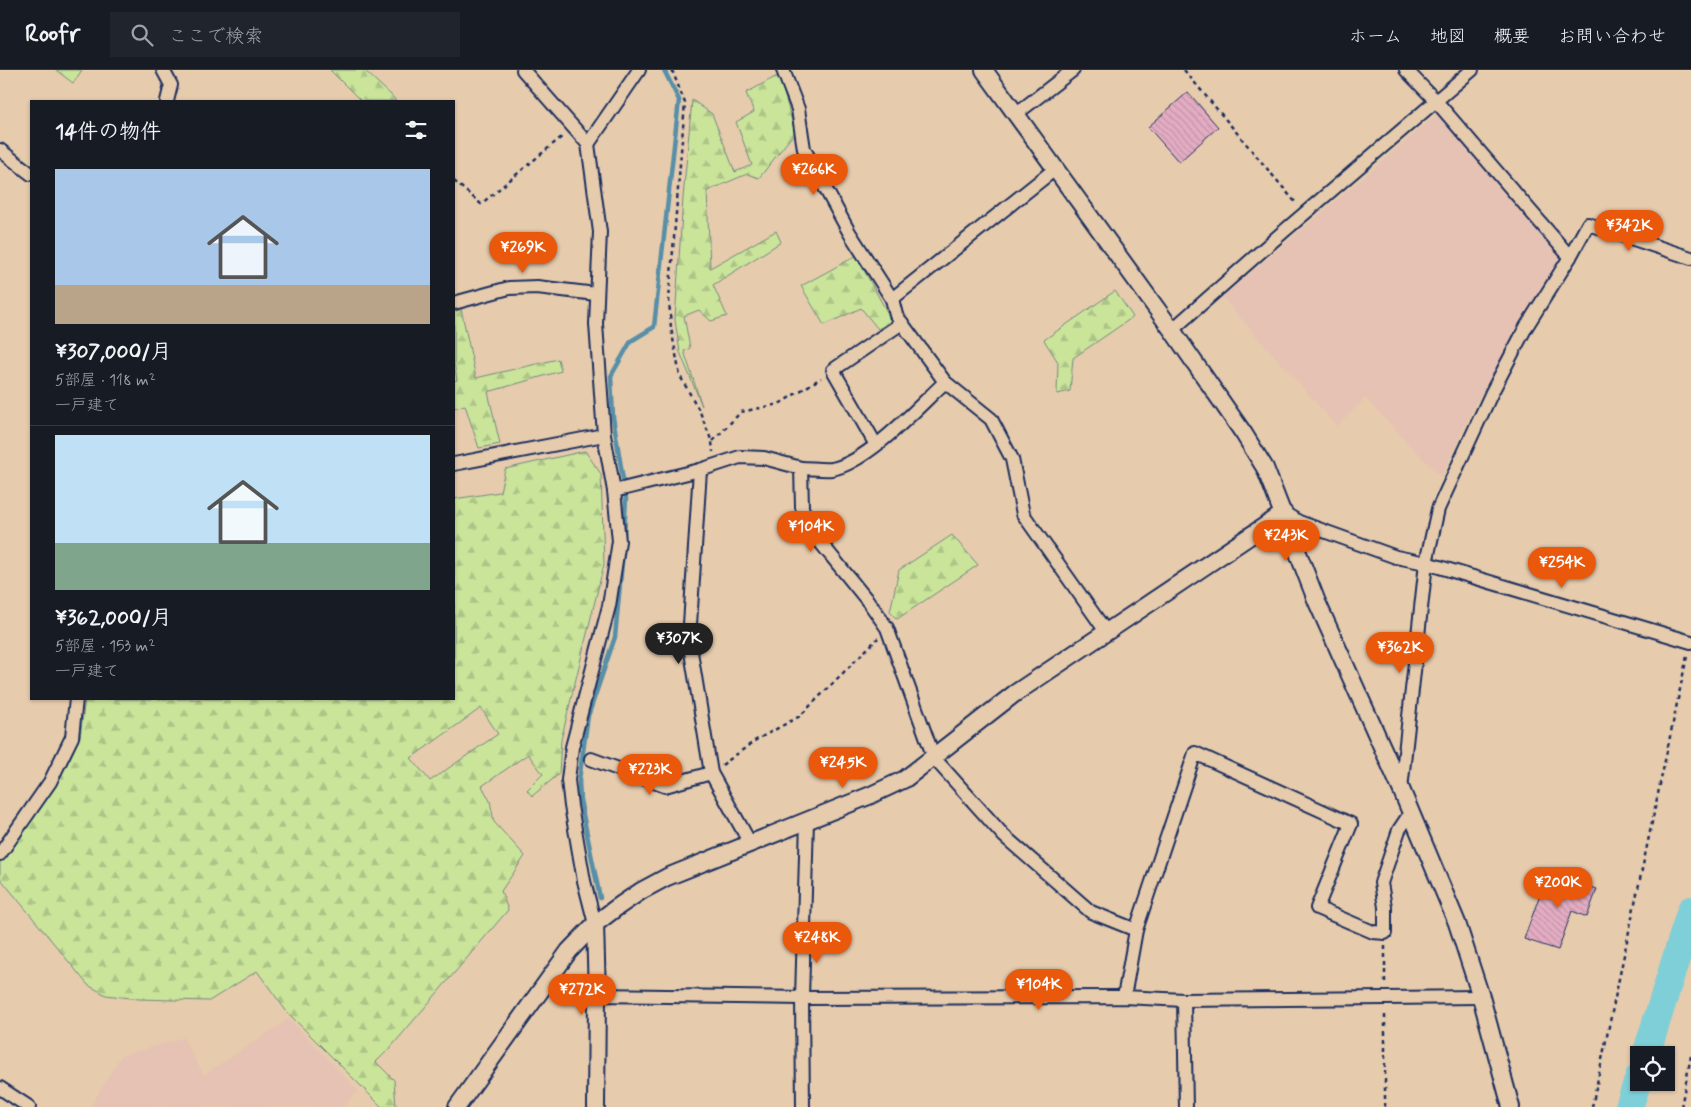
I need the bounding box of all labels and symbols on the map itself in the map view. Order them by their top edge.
pin: ¥266K [779,154,849,196]
pin: ¥342K [1594,210,1664,252]
pin: ¥269K [488,232,558,274]
pin: ¥104K [776,510,846,553]
pin: ¥243K [1251,520,1321,562]
pin: ¥254K [1527,546,1597,589]
pin: ¥307K [644,622,714,665]
pin: ¥362K [1365,632,1435,674]
pin: ¥245K [808,746,878,789]
pin: ¥223K [615,754,685,796]
pin: ¥200K [1523,866,1593,909]
pin: ¥248K [782,922,852,964]
pin: ¥104K [1004,968,1074,1011]
pin: ¥272K [547,974,617,1016]

